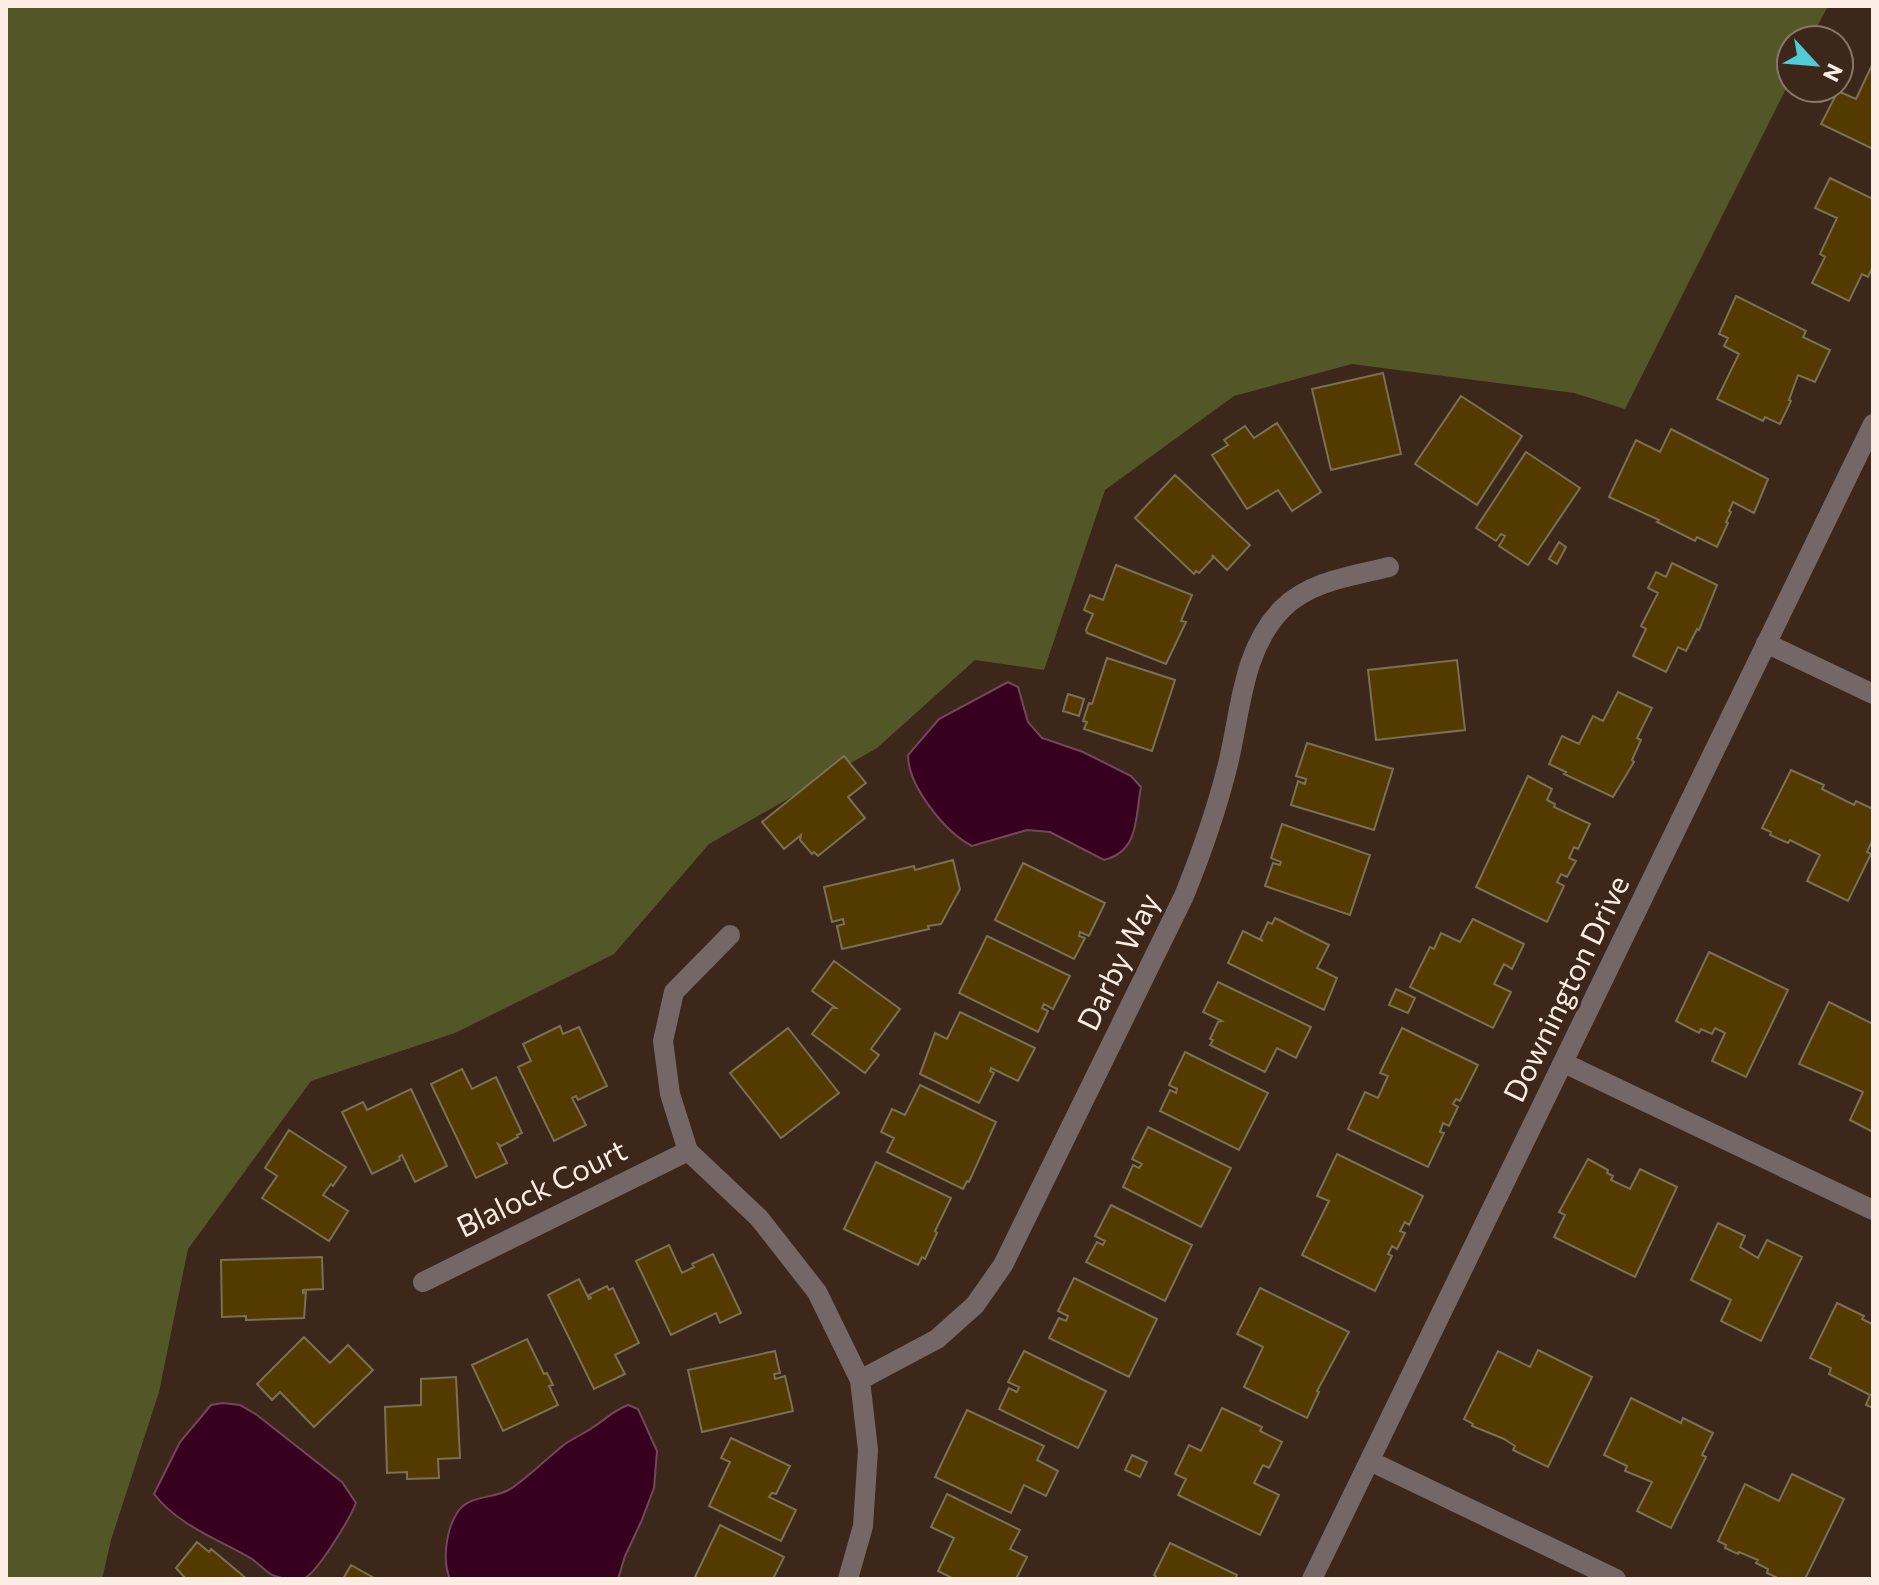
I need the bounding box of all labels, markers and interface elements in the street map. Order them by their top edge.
north arrow [1775,24,1855,104]
text: N [1818,60,1849,86]
street label: Downington Drive [1494,869,1636,1107]
street label: Darby Way [1068,886,1166,1036]
street label: Blalock Court [450,1130,632,1244]

